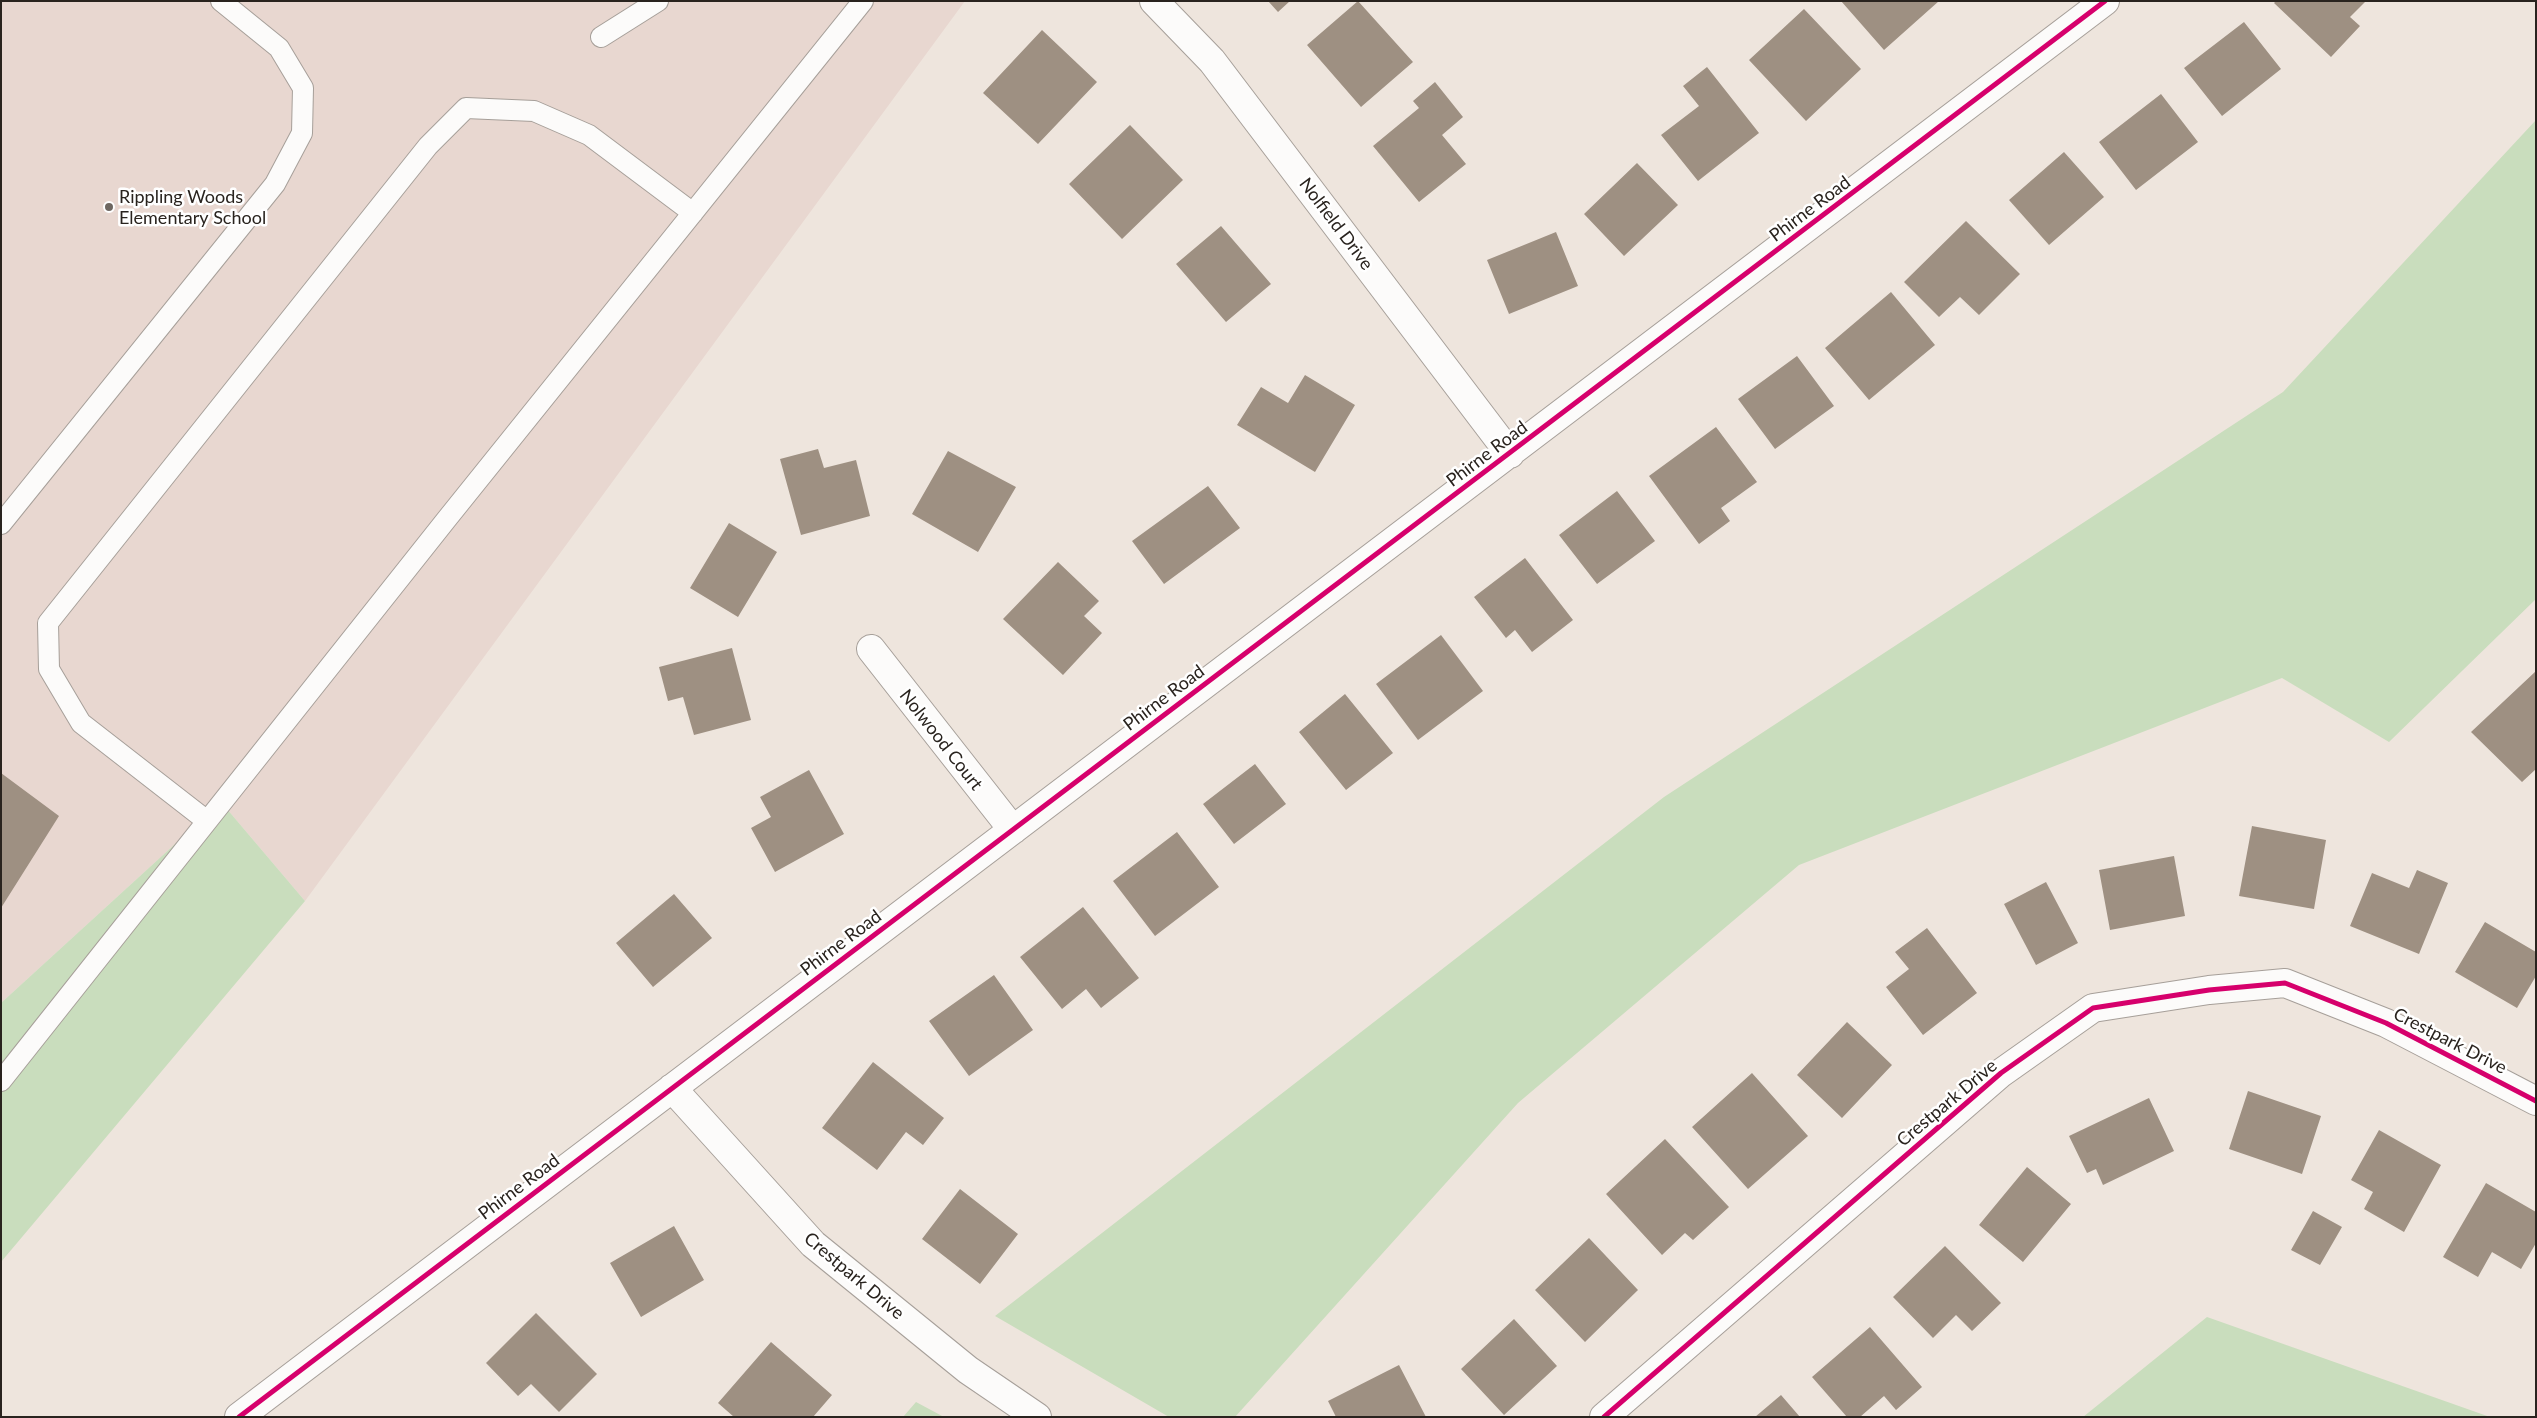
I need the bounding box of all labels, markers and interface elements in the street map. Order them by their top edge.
street label: Phirne Road [1765,172,1855,246]
street label: Nolfield Drive [1294,174,1378,274]
place label: Rippling Woods Elementary School [119,186,266,228]
marker: Rippling Woods Elementary School [103,201,115,213]
street label: Phirne Road [1442,417,1532,491]
street label: Phirne Road [1119,661,1209,735]
street label: Nolwood Court [895,685,987,795]
street label: Phirne Road [796,906,886,980]
street label: Crestpark Drive [2390,1003,2510,1079]
street label: Crestpark Drive [1893,1055,2001,1151]
street label: Phirne Road [474,1150,564,1224]
street label: Crestpark Drive [800,1228,908,1324]

